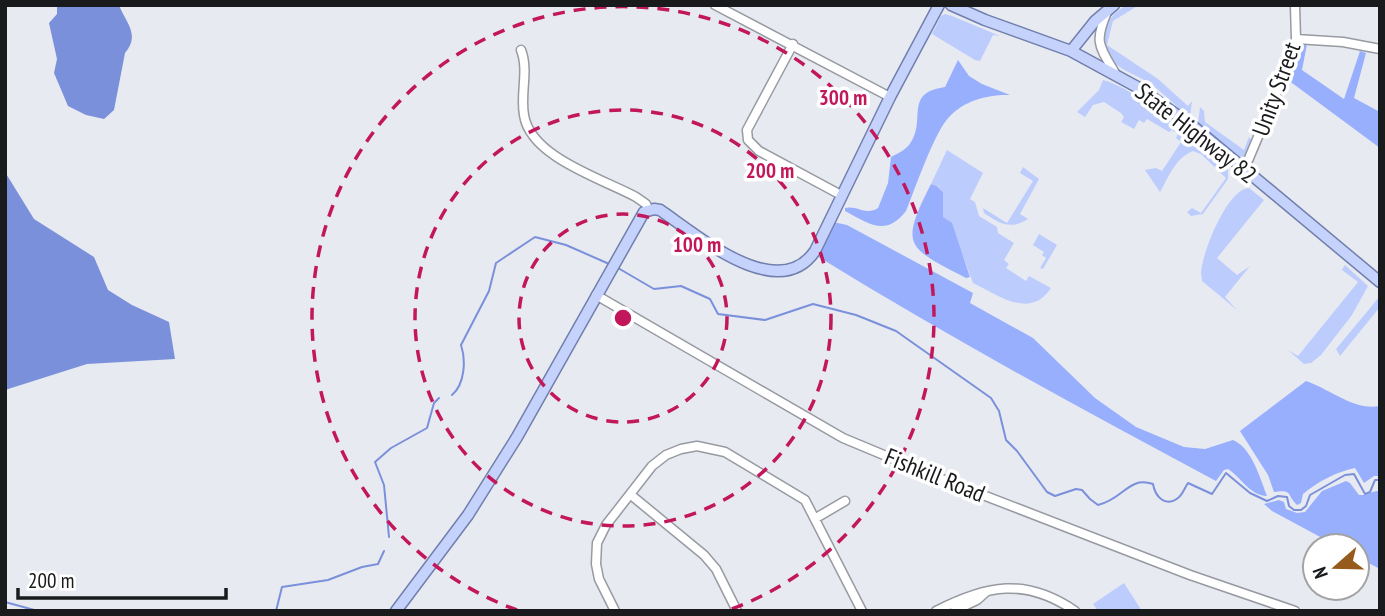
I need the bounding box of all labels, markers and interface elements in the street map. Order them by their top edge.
street label: Unity Street [1245,37,1307,140]
street label: State Highway 82 [1129,76,1263,190]
text: 300 m [819,84,867,111]
text: 200 m [746,157,794,184]
text: 100 m [673,231,721,258]
centre of rings [611,306,635,330]
street label: Fishkill Road [880,441,990,509]
north arrow [1301,532,1371,602]
scale bar [18,556,226,600]
text: N [1307,564,1333,582]
text: 200 m [28,567,74,594]

